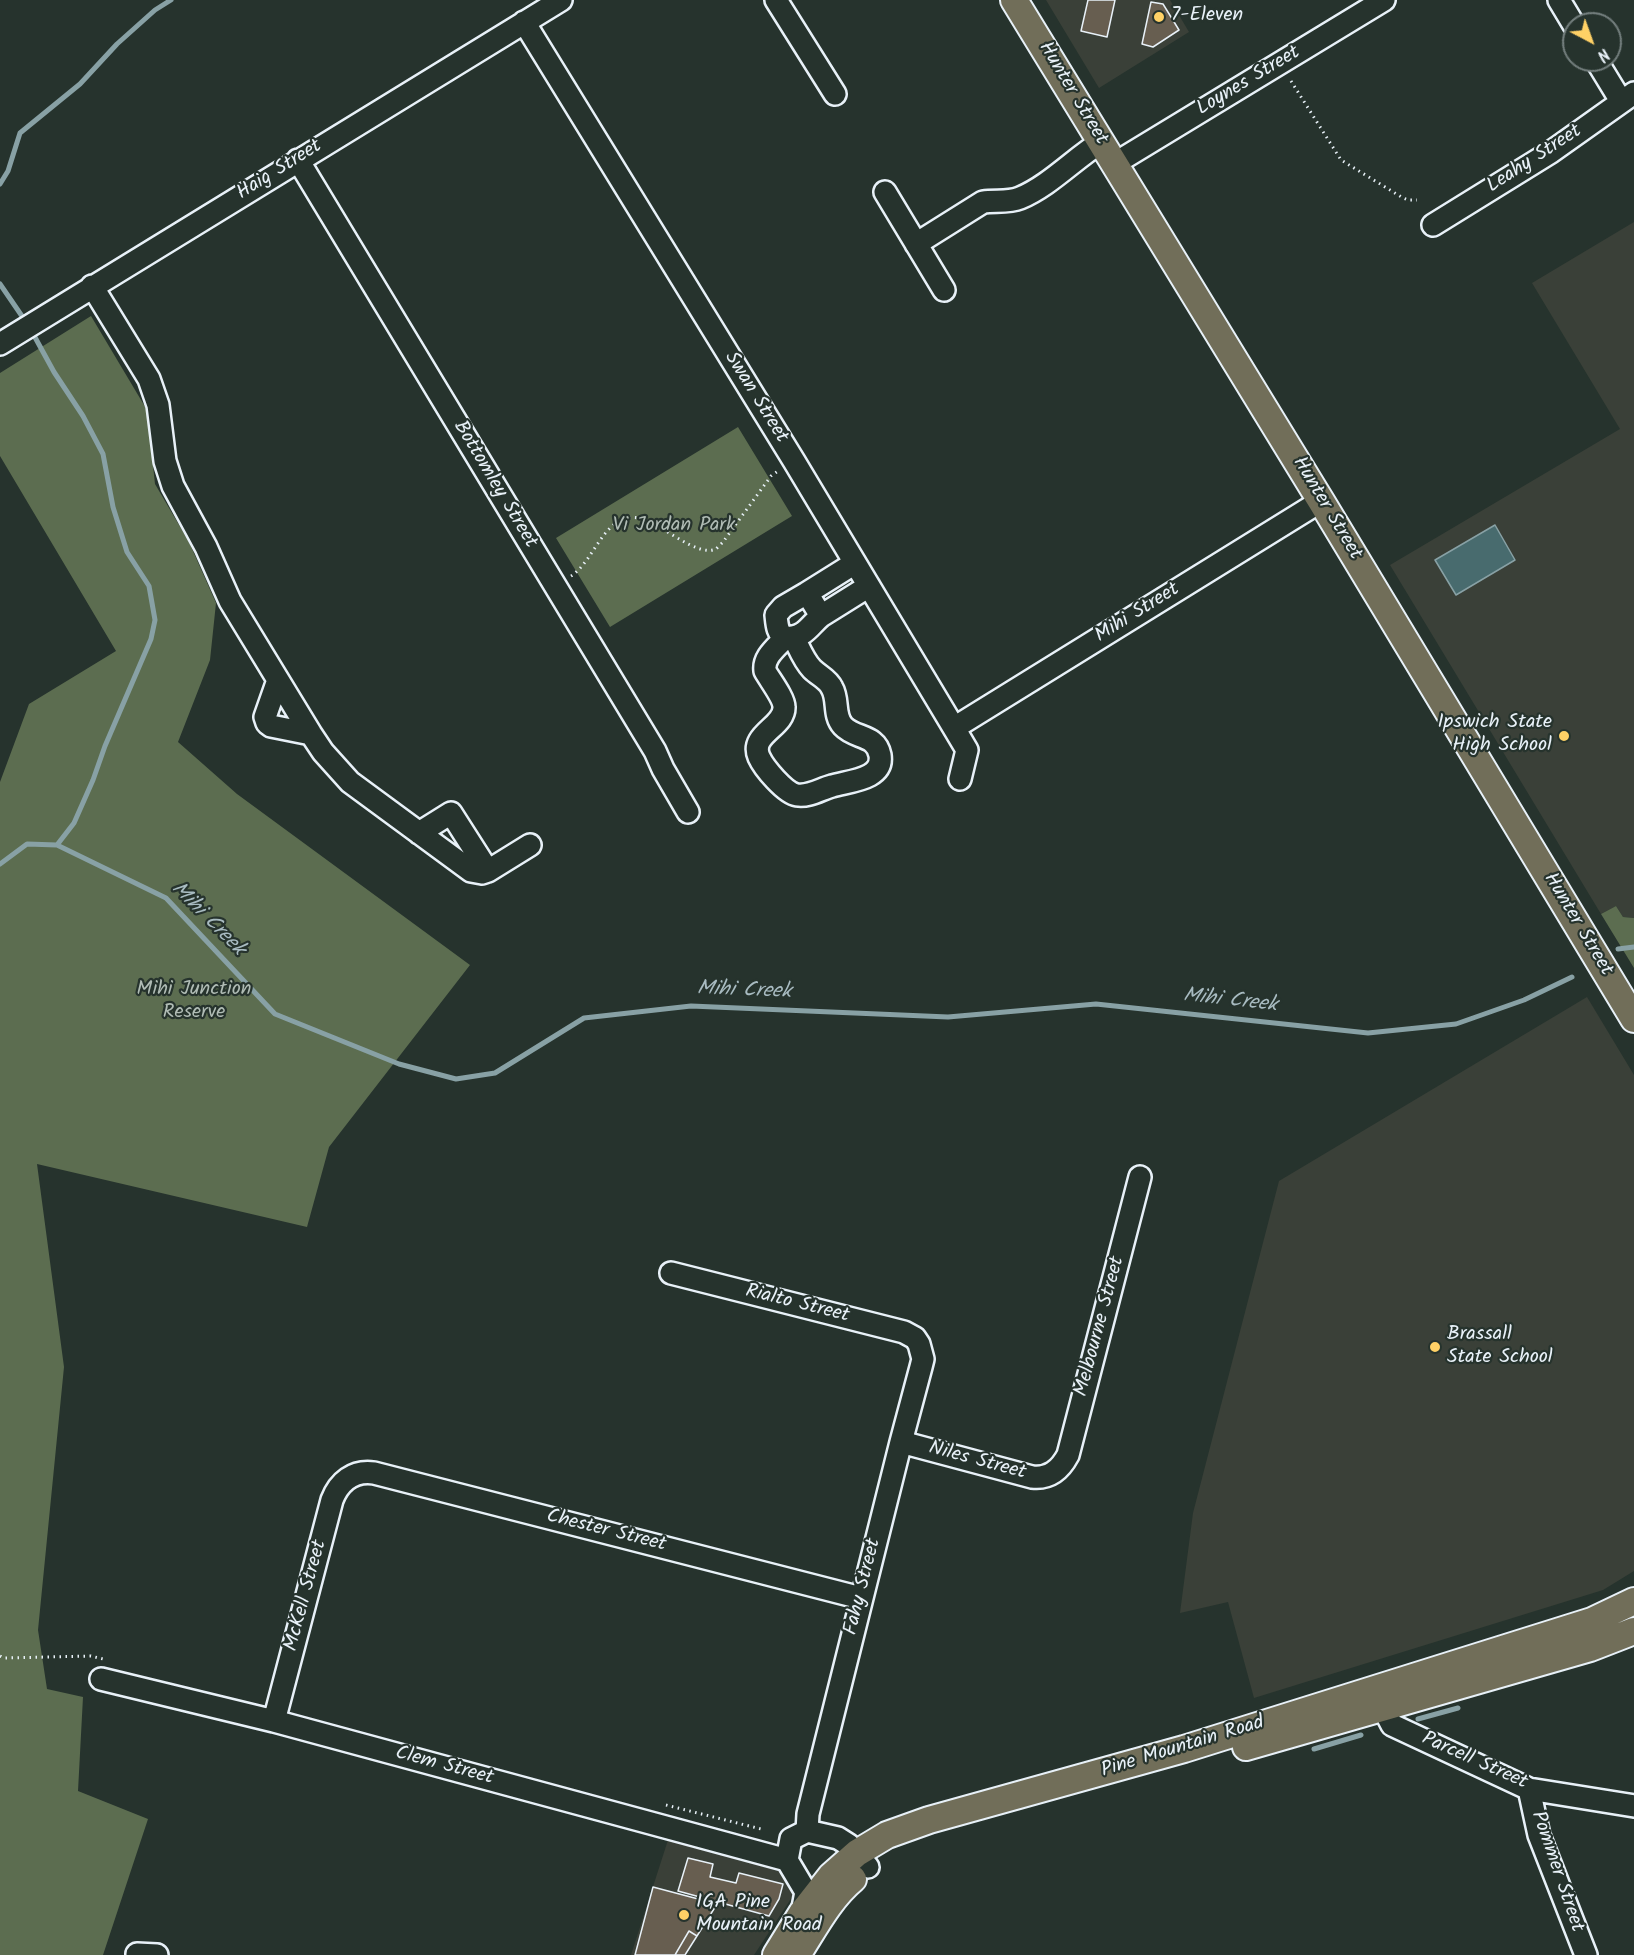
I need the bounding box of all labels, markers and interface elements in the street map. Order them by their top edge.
place label: 7-Eleven [1171,5,1243,29]
marker: 7-Eleven [1152,10,1166,24]
north arrow [1562,12,1622,72]
street label: Hunter Street [1032,38,1112,150]
street label: Loynes Street [1193,42,1305,122]
text: N [1591,42,1615,67]
street label: Leahy Street [1483,120,1587,200]
street label: Haig Street [233,135,327,207]
street label: Swan Street [718,348,792,448]
street label: Bottomley Street [447,417,541,553]
street label: Hunter Street [1286,453,1366,565]
park label: Vi Jordan Park [613,515,735,539]
street label: Mihi Street [1091,579,1185,649]
place label: Ipswich State High School [1437,712,1552,759]
marker: Ipswich State High School [1557,729,1571,743]
street label: Hunter Street [1537,869,1617,981]
water label: Mihi Creek [165,878,249,962]
water label: Mihi Creek [696,978,792,1006]
park label: Mihi Junction Reserve [137,979,251,1026]
water label: Mihi Creek [1182,985,1278,1019]
street label: Melbourne Street [1071,1254,1131,1400]
street label: Rialto Street [743,1281,851,1329]
place label: Brassall State School [1447,1324,1553,1371]
marker: Brassall State School [1428,1340,1442,1354]
street label: Niles Street [926,1438,1028,1486]
street label: Chester Street [544,1506,668,1558]
street label: Fahy Street [840,1536,888,1638]
street label: McKell Street [281,1538,333,1654]
street label: Pine Mountain Road [1099,1712,1267,1784]
street label: Parcell Street [1417,1728,1531,1796]
street label: Clem Street [392,1742,496,1792]
street label: Pommer Street [1524,1808,1588,1936]
place label: IGA Pine Mountain Road [696,1892,822,1939]
marker: IGA Pine Mountain Road [677,1908,691,1922]

